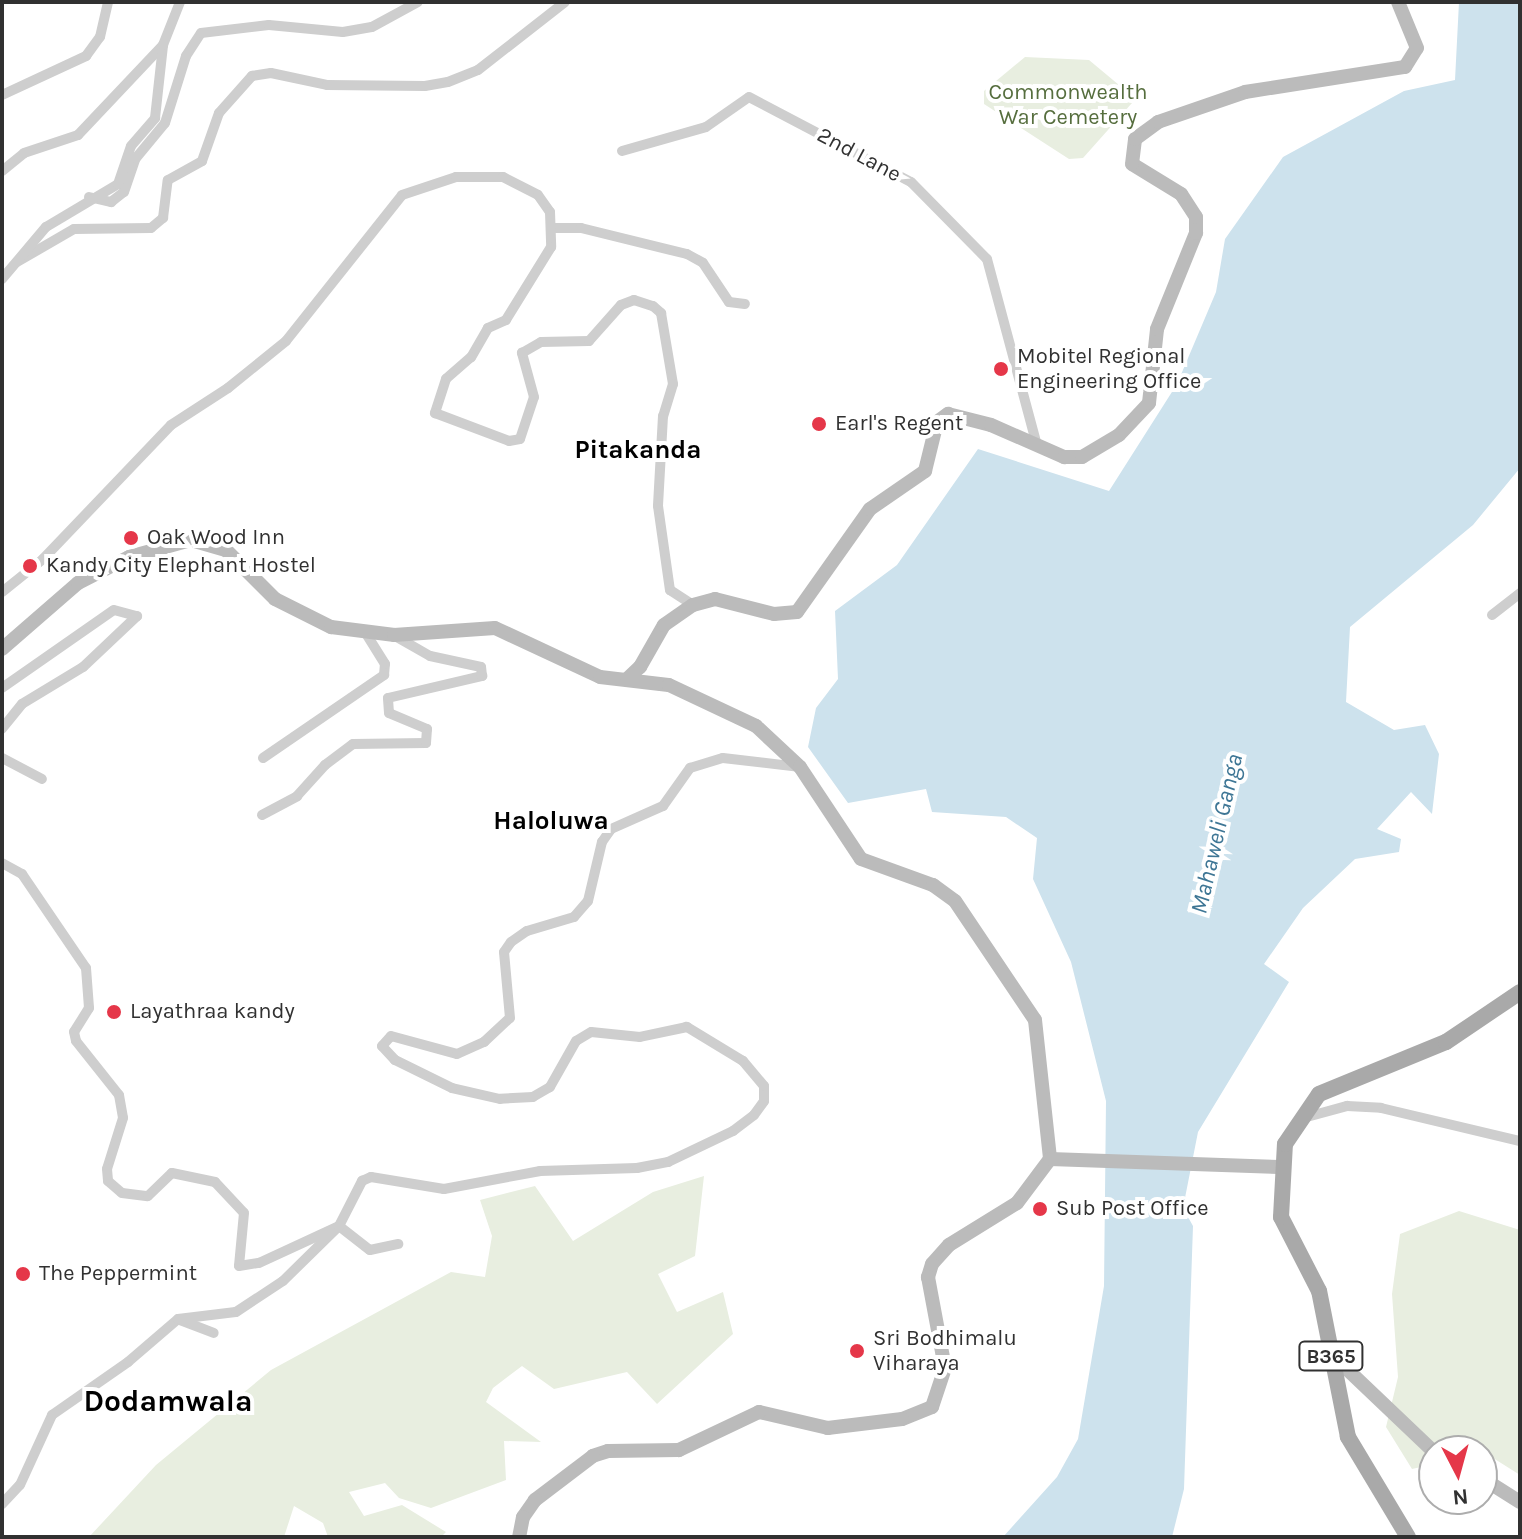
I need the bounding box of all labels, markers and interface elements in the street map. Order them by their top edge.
park label: Commonwealth War Cemetery [988,79,1148,130]
street label: 2nd Lane [813,122,905,188]
place label: Mobitel Regional Engineering Office [1017,343,1201,394]
marker: Mobitel Regional Engineering Office [992,360,1010,378]
place label: Earl's Regent [835,411,963,437]
marker: Earl's Regent [810,415,828,433]
district label: Pitakanda [574,434,702,466]
place label: Oak Wood Inn [147,525,285,551]
marker: Oak Wood Inn [122,529,140,547]
place label: Kandy City Elephant Hostel [46,553,316,579]
marker: Kandy City Elephant Hostel [21,557,39,575]
water label: Mahaweli Ganga [1185,751,1249,917]
district label: Haloluwa [493,805,609,837]
place label: Layathraa kandy [130,999,295,1025]
marker: Layathraa kandy [105,1003,123,1021]
place label: Sub Post Office [1056,1196,1209,1222]
marker: Sub Post Office [1031,1200,1049,1218]
place label: The Peppermint [39,1261,197,1287]
marker: The Peppermint [14,1265,32,1283]
place label: Sri Bodhimalu Viharaya [873,1325,1017,1376]
road number: B365 [1297,1340,1365,1372]
marker: Sri Bodhimalu Viharaya [848,1342,866,1360]
district label: Dodamwala [84,1383,252,1419]
north arrow [1418,1435,1498,1515]
text: N [1451,1483,1470,1511]

